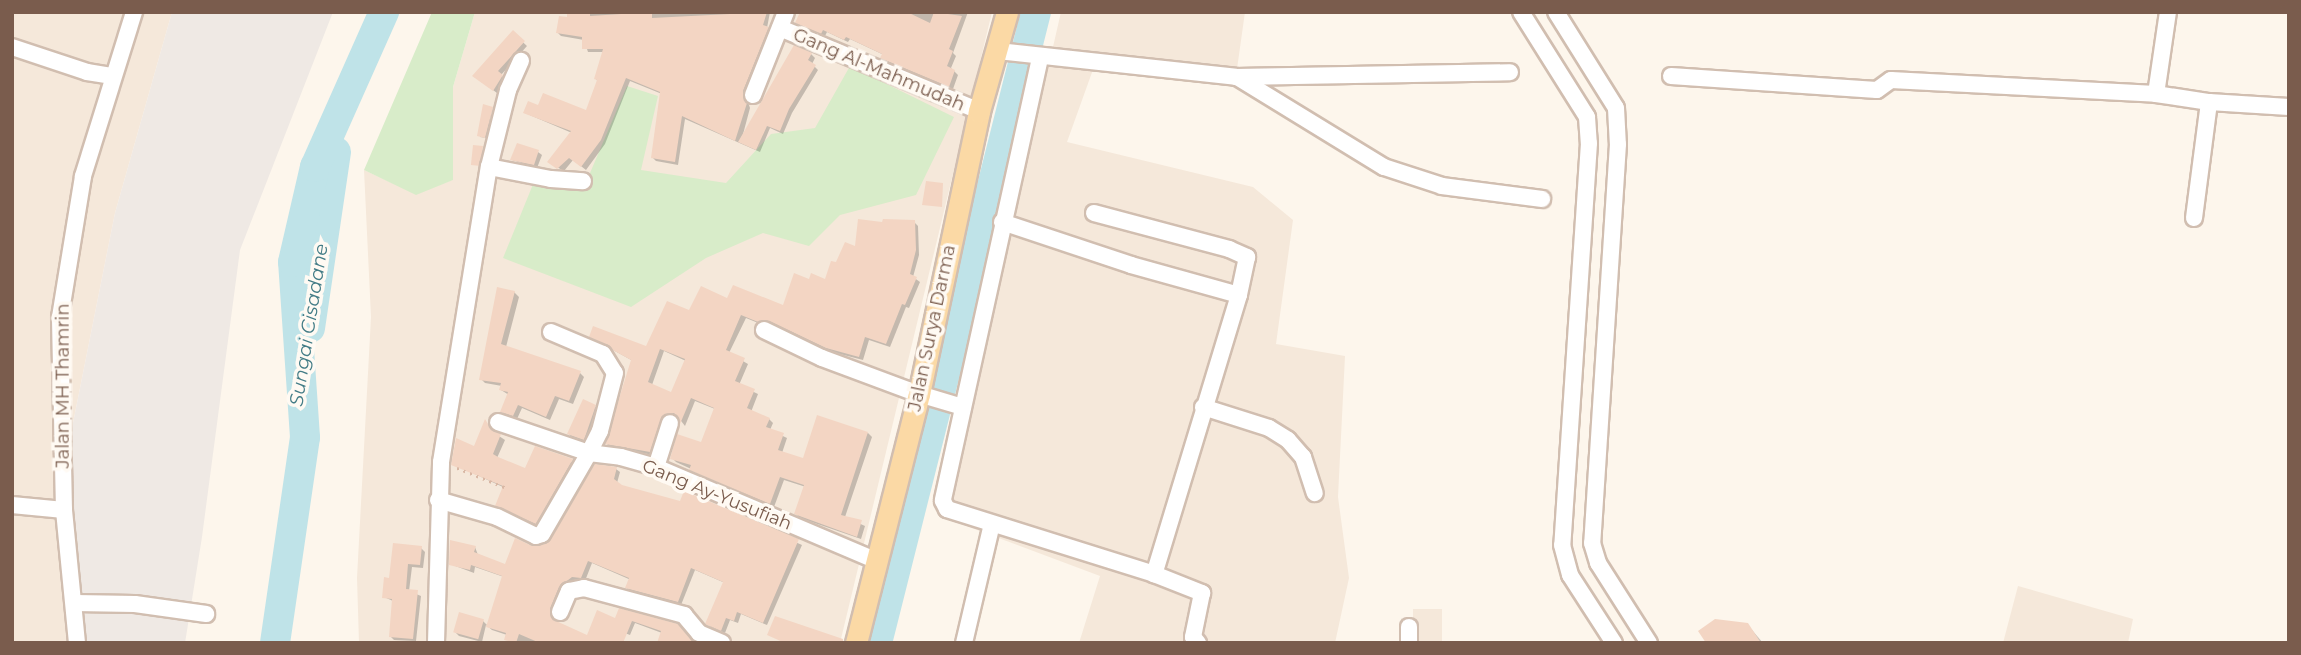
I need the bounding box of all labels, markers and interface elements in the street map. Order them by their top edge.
street label: Gang Al-Mahmudah [790,24,968,116]
water label: Sungai Cisadane [285,242,333,408]
street label: Jalan Surya Darma [904,243,960,413]
street label: Jalan MH Thamrin [52,304,74,468]
street label: Gang Ay-Yusufiah [639,455,795,535]

